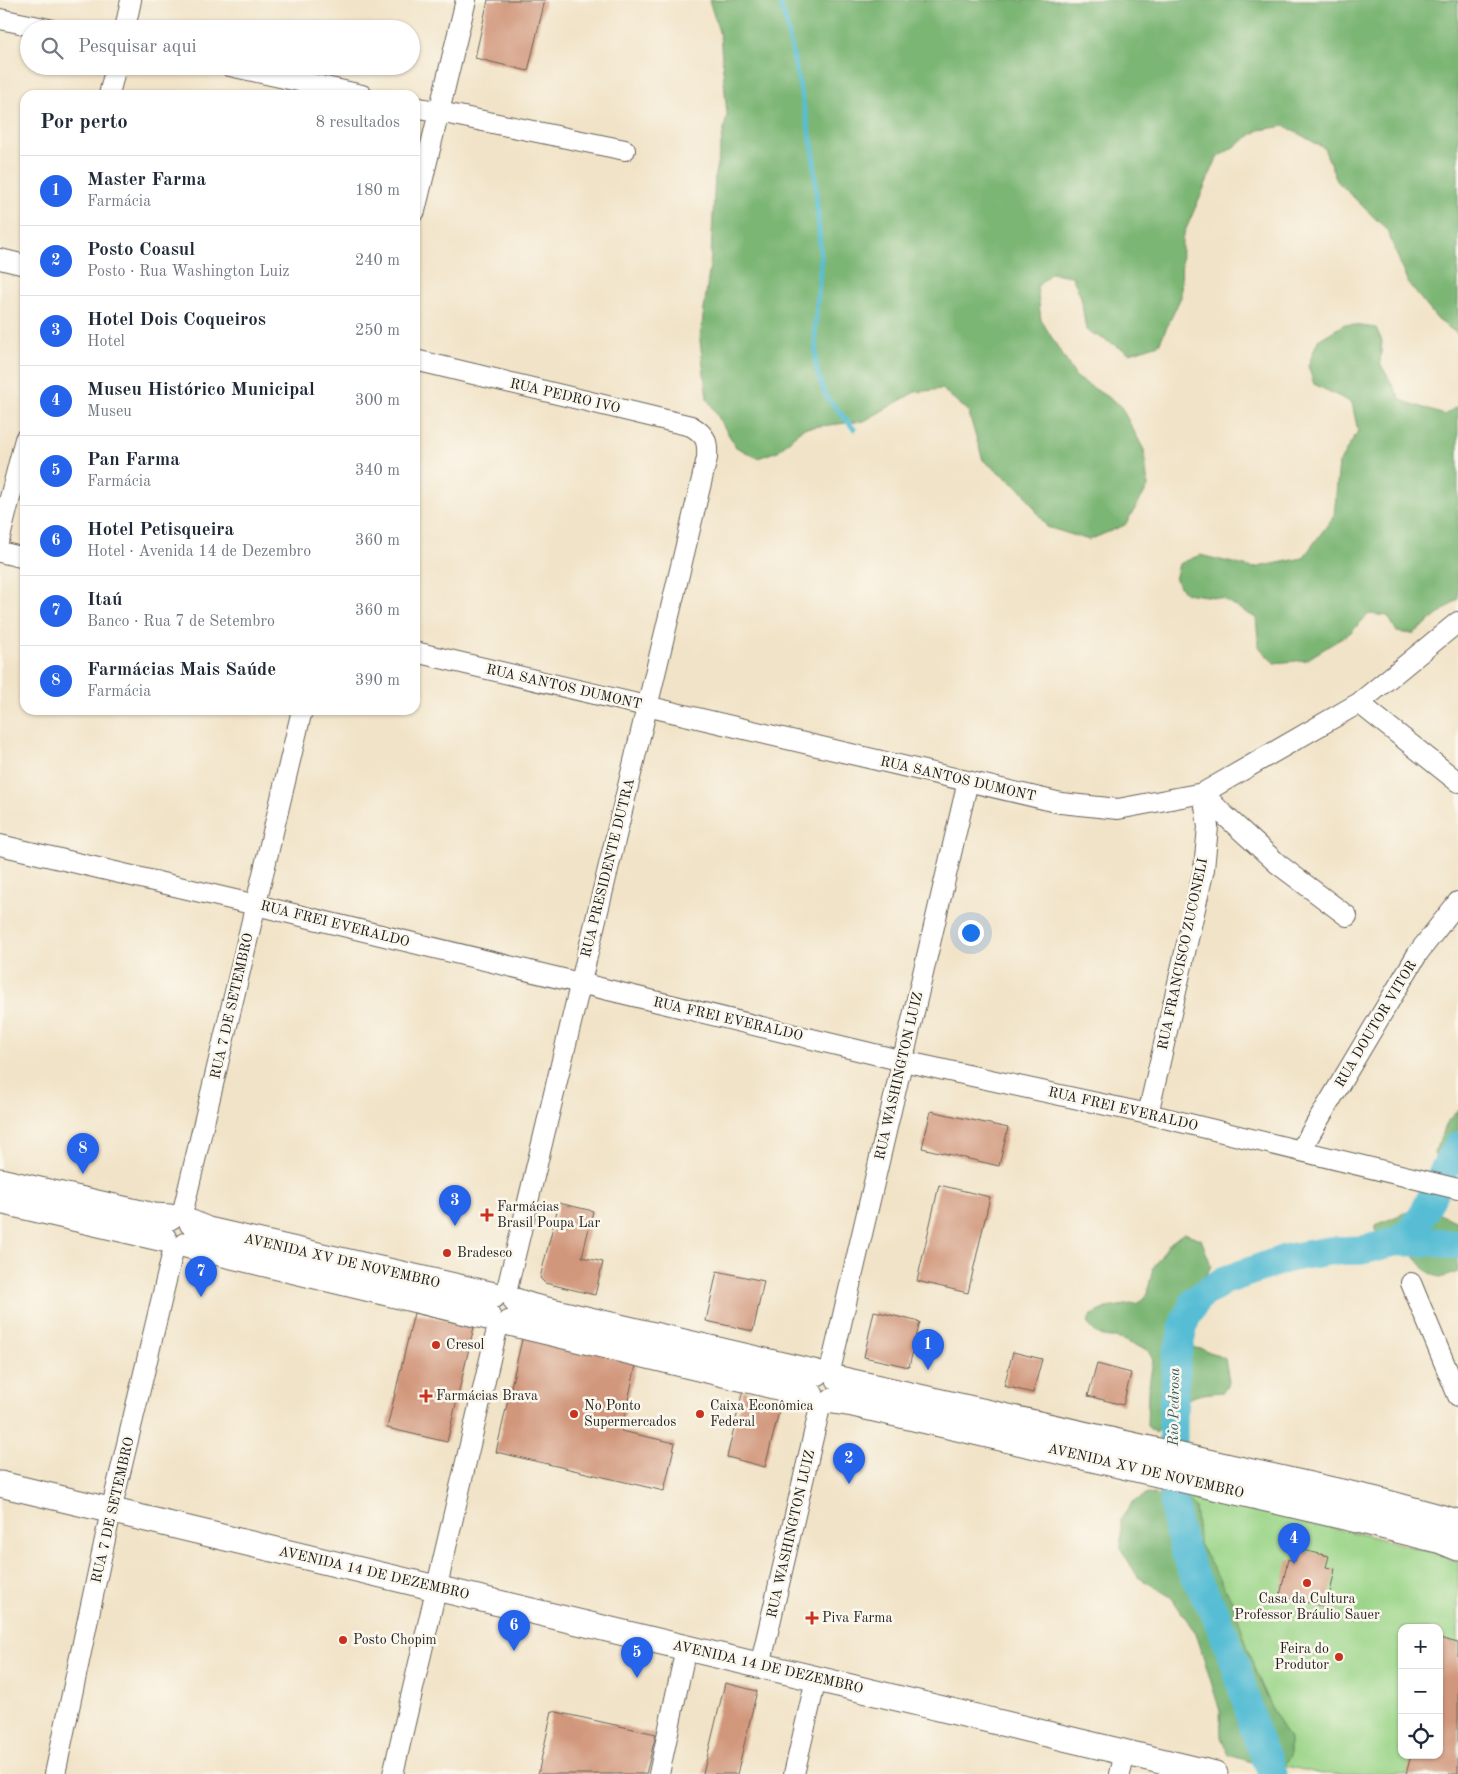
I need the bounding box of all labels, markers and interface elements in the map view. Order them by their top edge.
search box [20,20,420,75]
icon: search [38,34,66,62]
text: Pesquisar aqui [78,38,197,57]
text: Por perto [40,112,128,133]
text: 8 resultados [316,115,400,131]
text: Master Farma [87,171,206,190]
text: 1 [51,183,61,199]
text: 180 m [355,183,400,199]
text: Farmácia [87,194,151,210]
text: Posto Coasul [87,241,195,260]
text: 2 [51,253,61,269]
text: 240 m [355,253,400,269]
text: Posto · Rua Washington Luiz [87,264,290,280]
text: Hotel Dois Coqueiros [87,311,266,330]
text: 3 [51,323,61,339]
text: 250 m [355,323,400,339]
text: Hotel [87,334,125,350]
street label: RUA PEDRO IVO [508,376,622,416]
text: Museu Histórico Municipal [87,381,315,400]
text: 4 [51,393,61,409]
text: 300 m [355,393,400,409]
text: Museu [87,404,132,420]
text: Pan Farma [87,451,180,470]
text: 5 [51,463,61,479]
text: 340 m [355,463,400,479]
text: Farmácia [87,474,151,490]
text: Hotel Petisqueira [87,521,234,540]
text: 6 [51,533,61,549]
text: 360 m [355,533,400,549]
text: Hotel · Avenida 14 de Dezembro [87,544,311,560]
text: Itaú [87,591,122,610]
text: 7 [51,603,61,619]
text: 360 m [355,603,400,619]
text: Banco · Rua 7 de Setembro [87,614,275,630]
text: Farmácias Mais Saúde [87,661,276,680]
street label: RUA SANTOS DUMONT [485,662,643,712]
text: 8 [51,673,61,689]
text: 390 m [355,673,400,689]
text: Farmácia [87,684,151,700]
street label: RUA SANTOS DUMONT [879,754,1037,804]
street label: RUA PRESIDENTE DUTRA [579,777,637,959]
street label: RUA FRANCISCO ZUCONELI [1156,857,1210,1051]
street label: RUA FREI EVERALDO [259,899,411,949]
your location [958,920,984,946]
street label: RUA 7 DE SETEMBRO [208,931,256,1080]
street label: RUA DOUTOR VITOR [1333,958,1419,1090]
street label: RUA WASHINGTON LUIZ [873,991,925,1161]
street label: RUA FREI EVERALDO [652,995,804,1043]
street label: RUA FREI EVERALDO [1047,1085,1199,1133]
pin: 8 [67,1133,99,1174]
pin: 3 [439,1185,471,1226]
place label: Farmácias Brasil Poupa Lar [497,1200,600,1230]
marker: Farmácias Brasil Poupa Lar [481,1209,493,1221]
street label: AVENIDA XV DE NOVEMBRO [243,1232,442,1290]
place label: Bradesco [457,1246,512,1260]
marker: Bradesco [441,1247,453,1259]
pin: 7 [185,1256,217,1297]
pin: 1 [912,1329,944,1370]
place label: Cresol [446,1338,485,1352]
marker: Cresol [430,1339,442,1351]
water label: Rio Pedrosa [1167,1368,1183,1447]
place label: Farmácias Brava [436,1389,538,1403]
marker: Farmácias Brava [420,1390,432,1402]
place label: No Ponto Supermercados [584,1399,676,1429]
place label: Caixa Econômica Federal [710,1399,813,1429]
marker: No Ponto Supermercados [568,1408,580,1420]
marker: Caixa Econômica Federal [694,1408,706,1420]
street label: RUA 7 DE SETEMBRO [89,1435,137,1584]
street label: AVENIDA XV DE NOVEMBRO [1047,1442,1246,1500]
pin: 2 [833,1443,865,1484]
street label: RUA WASHINGTON LUIZ [765,1449,817,1619]
pin: 4 [1278,1523,1310,1564]
street label: AVENIDA 14 DE DEZEMBRO [277,1544,471,1602]
marker: Casa da Cultura Professor Bráulio Sauer [1301,1577,1313,1589]
place label: Casa da Cultura Professor Bráulio Sauer [1234,1592,1380,1622]
pin: 6 [498,1610,530,1651]
place label: Piva Farma [822,1611,892,1625]
marker: Piva Farma [806,1612,818,1624]
map controls [1398,1624,1443,1759]
button: + [1398,1624,1443,1669]
place label: Posto Chopim [353,1633,437,1647]
marker: Posto Chopim [337,1634,349,1646]
pin: 5 [621,1637,653,1678]
street label: AVENIDA 14 DE DEZEMBRO [671,1638,865,1696]
place label: Feira do Produtor [1274,1642,1329,1672]
marker: Feira do Produtor [1333,1651,1345,1663]
button: − [1398,1669,1443,1714]
button: locate [1398,1714,1443,1759]

